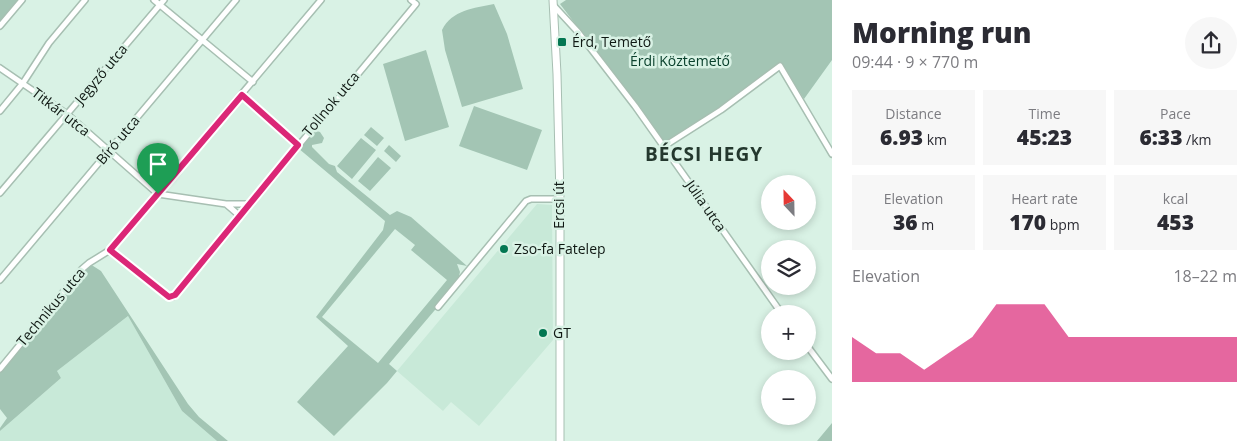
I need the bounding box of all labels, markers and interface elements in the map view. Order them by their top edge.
text: Morning run [852,13,1032,51]
button: share [1185,17,1237,69]
place label: Érd, Temető [572,32,651,51]
marker: Érd, Temető [556,36,568,48]
street label: Jegyző utca [69,40,131,109]
park label: Érdi Köztemető [630,51,730,70]
text: 09:44 · 9 × 770 m [852,51,978,73]
street label: Tollnok utca [298,67,363,140]
street label: Titkár utca [28,83,94,140]
text: Distance [885,104,942,123]
text: Time [1028,104,1061,123]
text: Pace [1160,104,1191,123]
street label: Bíró utca [92,111,144,168]
text: 6.93 [880,123,923,151]
text: 45:23 [1017,123,1072,151]
text: 6:33 [1139,123,1182,151]
text: km [923,130,947,149]
text: /km [1182,130,1212,149]
district label: BÉCSI HEGY [645,141,763,167]
pin [137,143,179,194]
icon: arrive [144,150,172,178]
street label: Júlia utca [681,174,731,235]
north arrow [761,175,816,230]
map controls [761,175,816,425]
street label: Ercsi út [549,181,568,229]
text: Elevation [884,189,943,208]
text: Heart rate [1011,189,1078,208]
text: kcal [1163,189,1188,208]
text: 36 [893,208,918,236]
text: 170 [1009,208,1046,236]
text: 453 [1157,208,1194,236]
text: m [918,215,934,234]
text: bpm [1046,215,1080,234]
place label: Zso-fa Fatelep [514,239,606,258]
button: layers [761,240,816,295]
marker: Zso-fa Fatelep [498,243,510,255]
street label: Technikus utca [12,263,89,350]
text: Elevation [852,265,920,287]
text: 18–22 m [1173,265,1237,287]
button: + [761,305,816,360]
place label: GT [553,323,571,342]
marker: GT [537,327,549,339]
button: − [761,370,816,425]

